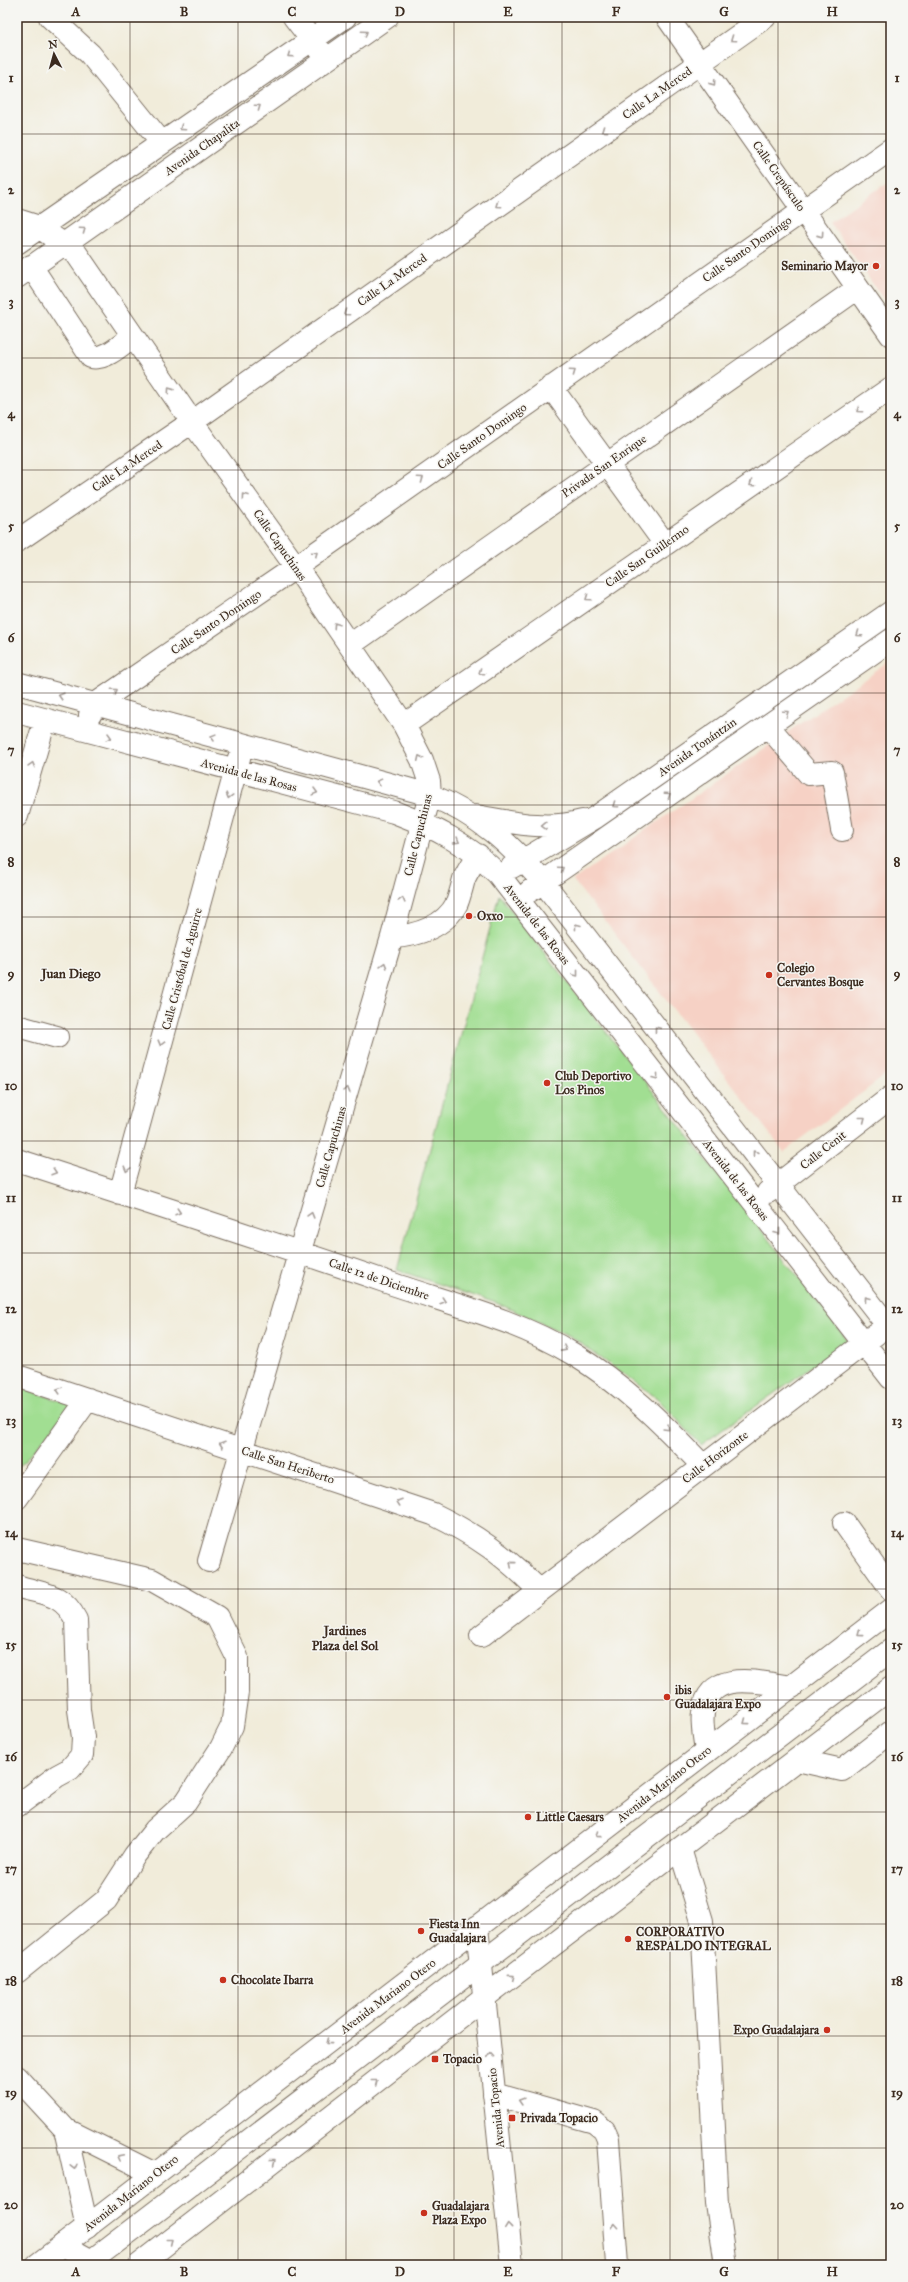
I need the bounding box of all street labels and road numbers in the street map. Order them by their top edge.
street label: Calle La Merced [620,64,694,122]
street label: Avenida Chapalita [161,115,243,179]
street label: Calle Crepúsculo [750,138,808,214]
street label: Calle Santo Domingo [700,213,795,286]
street label: Calle La Merced [355,251,429,309]
street label: Calle Santo Domingo [435,400,530,473]
street label: Privada San Enrique [559,432,650,501]
street label: Calle La Merced [89,437,165,495]
street label: Calle Capuchinas [250,507,310,583]
street label: Calle San Guillermo [602,522,692,590]
street label: Calle Santo Domingo [168,587,264,658]
street label: Avenida Tonántzin [654,714,739,780]
street label: Avenida de las Rosas [198,755,299,795]
street label: Calle Capuchinas [401,793,435,877]
street label: Avenida de las Rosas [500,880,573,967]
street label: Calle Cristóbal de Aguirre [159,906,206,1032]
street label: Calle Capuchinas [313,1105,349,1189]
street label: Calle Cenit [797,1127,849,1172]
street label: Avenida de las Rosas [699,1136,772,1223]
street label: Calle 12 de Diciembre [327,1255,431,1303]
street label: Calle Horizonte [679,1428,751,1486]
street label: Calle San Heriberto [240,1443,336,1487]
street label: Avenida Mariano Otero [613,1743,714,1826]
street label: Avenida Mariano Otero [337,1955,439,2037]
street label: Avenida Topacio [485,2067,507,2150]
street label: Avenida Mariano Otero [80,2152,181,2235]

